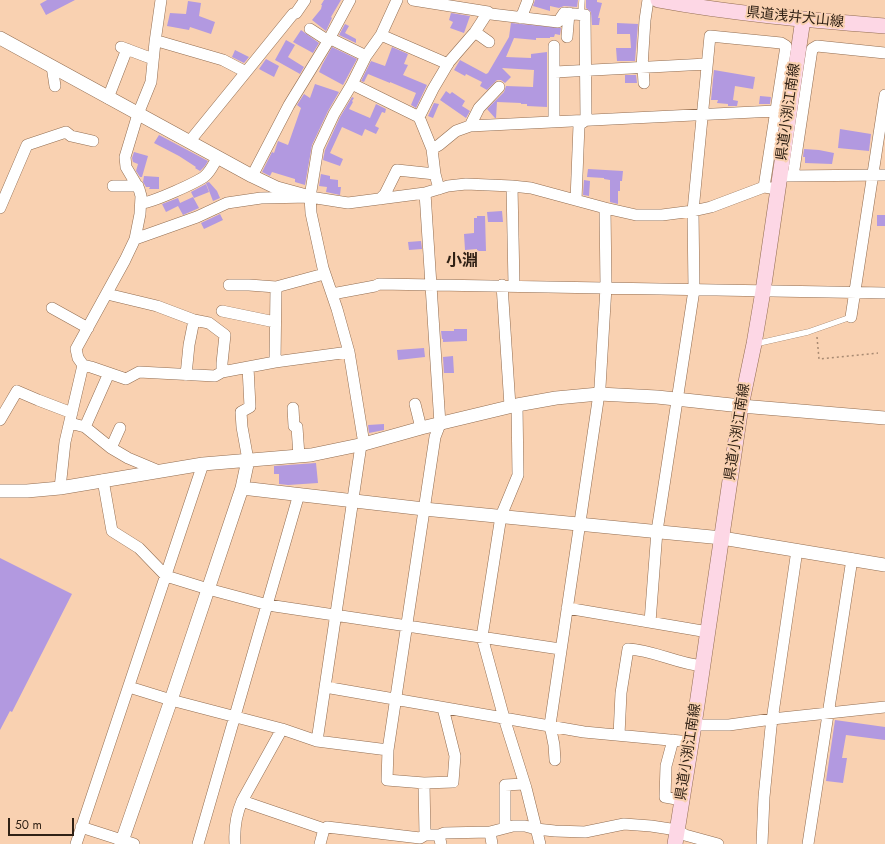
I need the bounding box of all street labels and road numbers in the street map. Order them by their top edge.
street label: 県道浅井犬山線 [745,5,845,31]
street label: 県道小渕江南線 [774,62,804,162]
street label: 県道小渕江南線 [722,382,754,482]
street label: 県道小渕江南線 [673,702,705,802]

